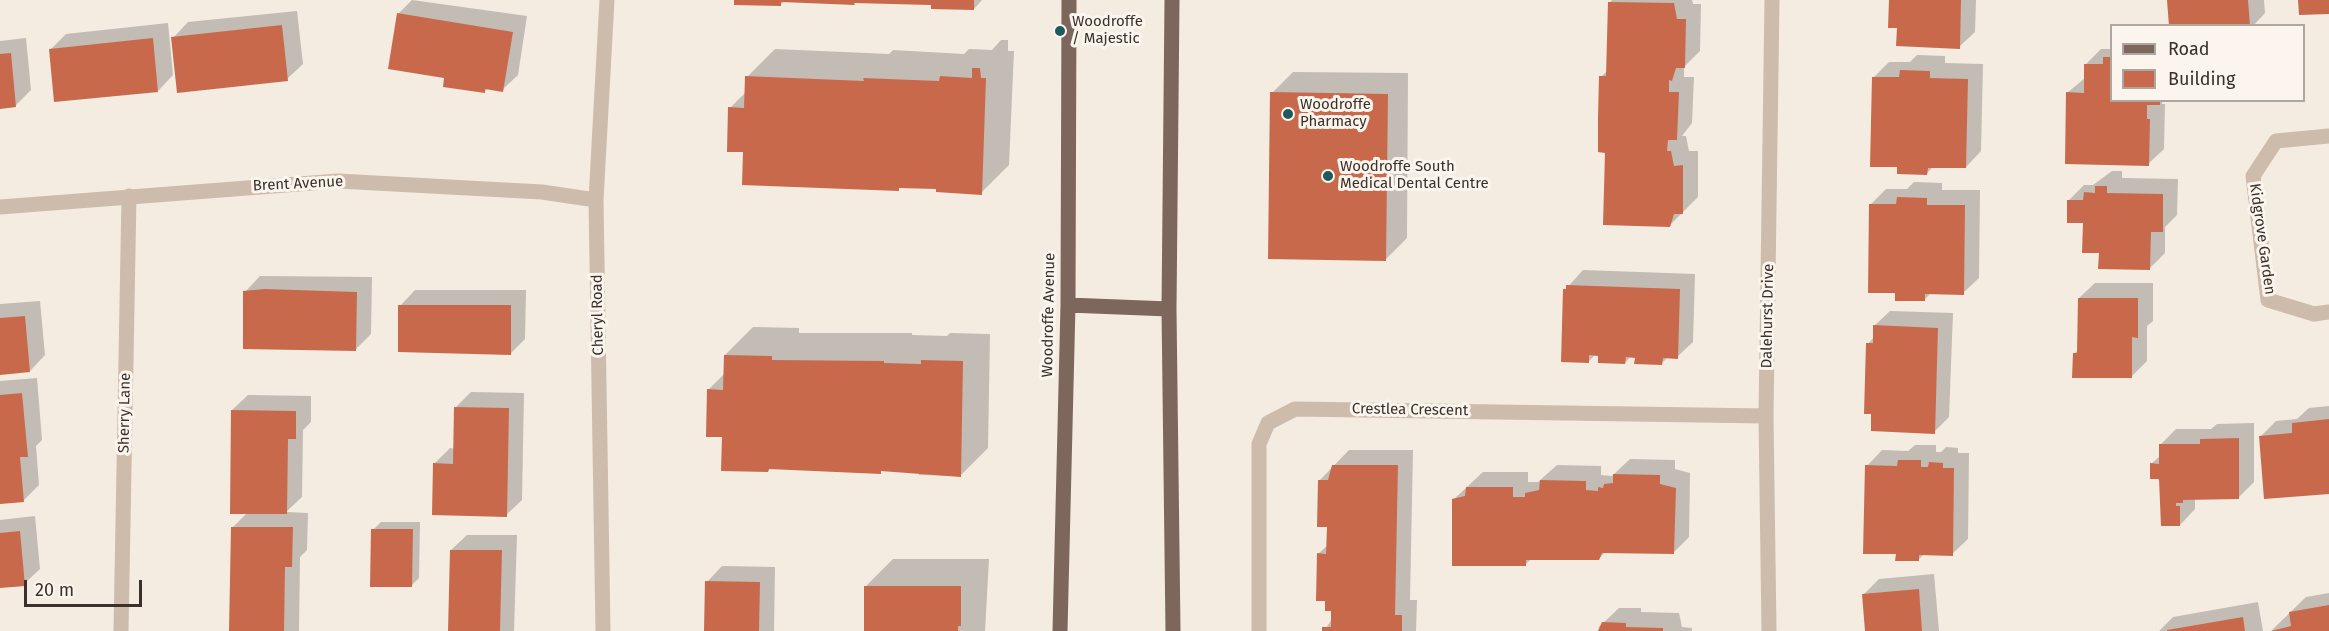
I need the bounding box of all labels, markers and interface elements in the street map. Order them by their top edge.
place label: Woodroffe / Majestic [1072,13,1143,48]
marker: Woodroffe / Majestic [1053,24,1067,38]
legend [2110,24,2305,102]
text: Road [2168,38,2210,60]
text: Building [2168,68,2235,90]
place label: Woodroffe Pharmacy [1300,96,1371,131]
marker: Woodroffe Pharmacy [1281,107,1295,121]
place label: Woodroffe South Medical Dental Centre [1340,158,1489,193]
marker: Woodroffe South Medical Dental Centre [1321,169,1335,183]
street label: Brent Avenue [252,173,344,195]
street label: Kidgrove Garden [2245,182,2279,296]
street label: Woodroffe Avenue [1039,253,1059,377]
street label: Dalehurst Drive [1758,264,1778,368]
street label: Cheryl Road [588,274,608,356]
street label: Sherry Lane [115,373,135,453]
street label: Crestlea Crescent [1352,400,1468,420]
scale bar [27,568,146,606]
text: 20 m [35,579,74,601]

